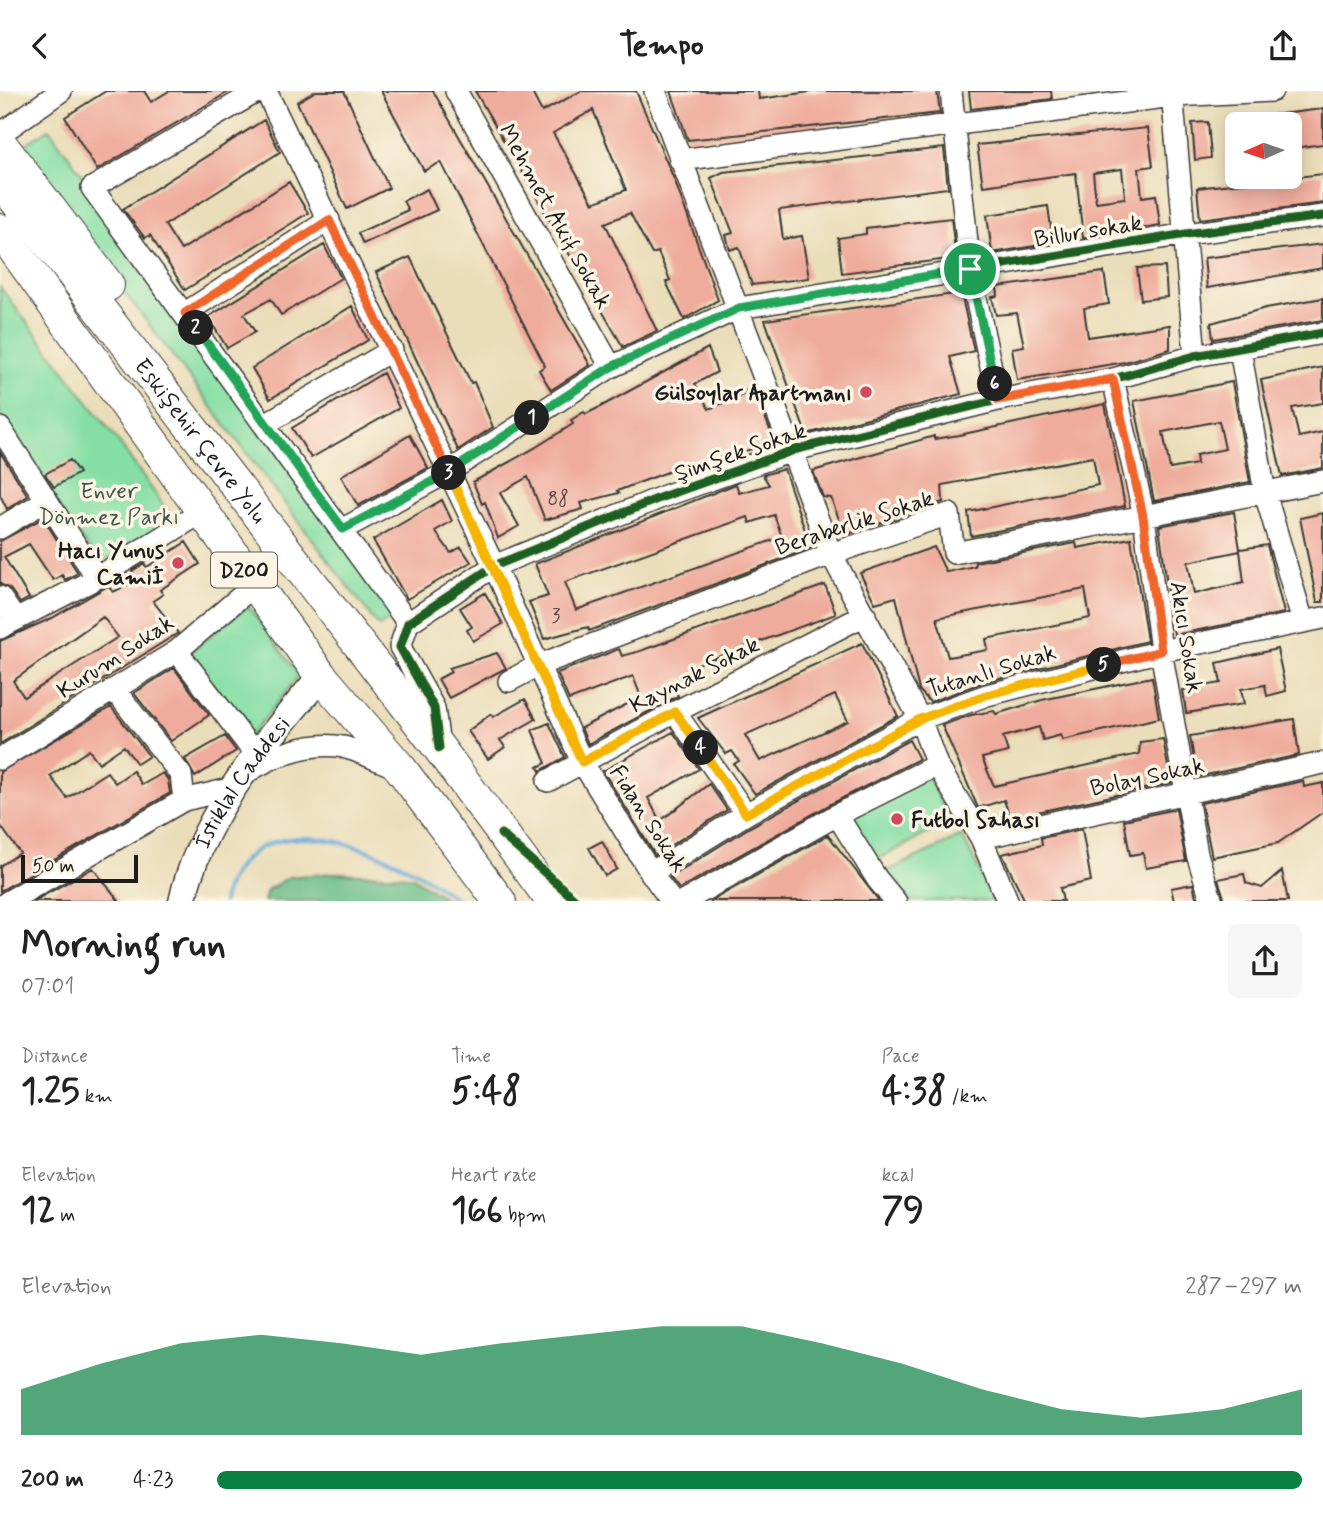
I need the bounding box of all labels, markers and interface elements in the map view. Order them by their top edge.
text: Tempo [619,25,704,67]
icon: back [21,27,59,65]
icon: share [1264,27,1302,65]
north arrow [1225,112,1302,189]
map controls [1225,112,1302,189]
street label: Mehmet Akif Sokak [491,119,618,315]
street label: Billur sokak [1032,209,1144,255]
pin [940,239,1000,299]
icon: arrive [951,250,989,288]
pin: 2 [178,310,214,345]
text: 2 [191,315,200,340]
street label: Eskişehir Çevre Yolu [126,353,273,530]
pin: 6 [978,367,1012,401]
text: 6 [990,371,999,396]
place label: Gülsoylar Apartmanı [654,379,852,410]
marker: Gülsoylar Apartmanı [858,384,874,400]
pin: 1 [514,401,550,435]
text: 1 [527,405,536,430]
street label: Şimşek Sokak [671,416,811,490]
pin: 3 [432,455,466,491]
text: 3 [444,460,453,485]
park label: Enver Dönmez Parkı [39,477,179,533]
street label: Beraberlik Sokak [772,484,938,564]
house number: 88 [547,487,569,512]
place label: Hacı Yunus Camiİ [58,537,164,593]
road number: D200 [211,553,277,587]
marker: Hacı Yunus Camiİ [170,555,186,571]
street label: Akıcı Sokak [1161,579,1209,696]
house number: 3 [552,604,561,629]
street label: Kurum Sokak [52,609,180,707]
street label: Kaynak Sokak [625,630,765,721]
street label: Tutanlı Sokak [923,638,1060,706]
pin: 5 [1086,647,1122,683]
text: 5 [1098,652,1109,677]
street label: İstiklal Caddesi [188,711,298,854]
pin: 4 [684,731,718,765]
text: 4 [695,735,706,760]
street label: Bolay Sokak [1088,751,1207,805]
street label: Fidan Sokak [602,760,693,878]
place label: Futbol Sahası [911,806,1040,836]
marker: Futbol Sahası [889,811,905,827]
scale bar [21,853,138,884]
text: 50 m [32,854,75,879]
text: Morning run [21,921,226,970]
button: share [1228,924,1302,998]
text: 07:01 [21,972,74,1002]
text: Distance [21,1044,88,1069]
text: Time [451,1044,491,1069]
text: Pace [882,1044,919,1069]
text: 1.25 [21,1069,80,1115]
text: 5:48 [451,1069,521,1115]
text: 4:38 [882,1069,946,1115]
text: km [80,1084,113,1109]
text: /km [946,1084,988,1109]
text: Elevation [21,1163,96,1188]
text: Heart rate [451,1163,537,1188]
text: kcal [882,1163,914,1188]
text: 12 [21,1188,55,1234]
text: 166 [451,1188,503,1234]
text: 79 [882,1188,924,1234]
text: m [55,1203,75,1228]
text: bpm [503,1203,546,1228]
text: Elevation [21,1272,112,1302]
text: 287–297 m [1185,1272,1302,1302]
text: 200 m [21,1465,84,1495]
text: 4:23 [133,1465,174,1495]

